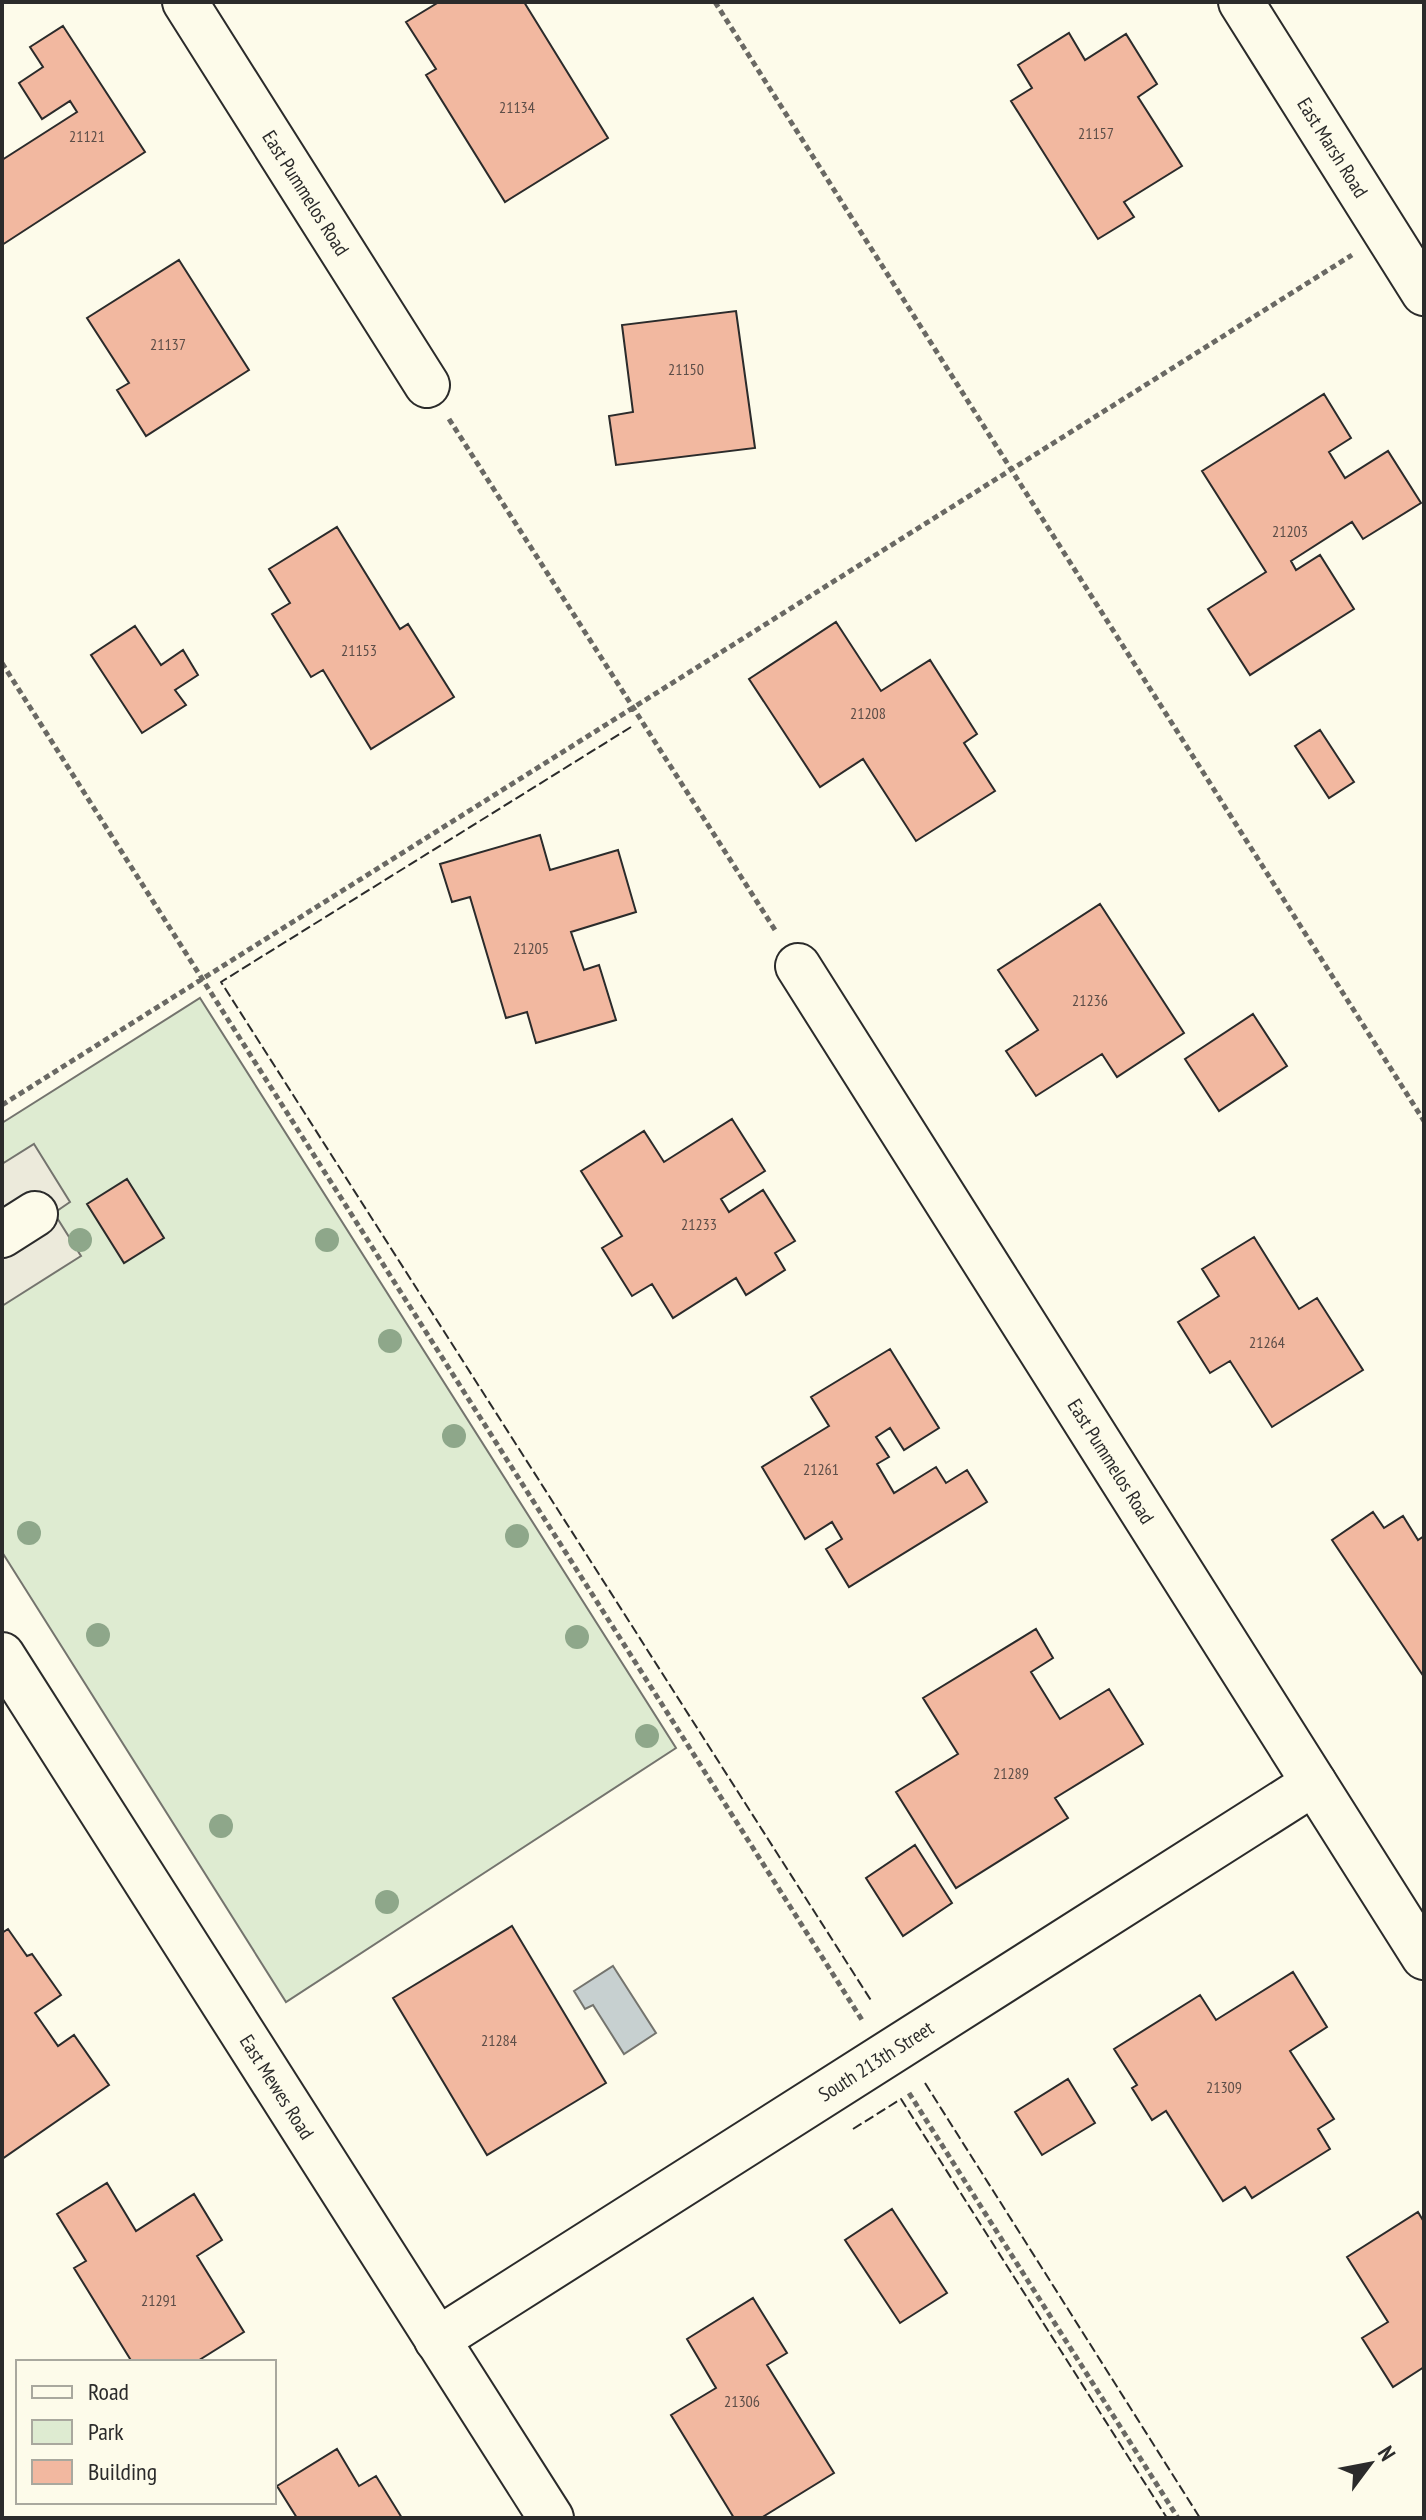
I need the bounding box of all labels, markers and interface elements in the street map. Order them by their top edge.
street label: East Marsh Road [1291,93,1374,202]
house number: 21134 [499,97,535,117]
house number: 21157 [1078,123,1114,143]
house number: 21121 [69,126,105,146]
street label: East Pummelos Road [257,126,355,260]
house number: 21137 [150,334,186,354]
house number: 21150 [668,359,704,379]
house number: 21203 [1272,521,1308,541]
house number: 21153 [341,640,377,660]
house number: 21208 [850,703,886,723]
house number: 21205 [513,938,549,958]
house number: 21236 [1072,990,1108,1010]
house number: 21233 [681,1214,717,1234]
house number: 21264 [1249,1332,1285,1352]
street label: East Pummelos Road [1062,1394,1160,1529]
house number: 21261 [803,1459,839,1479]
house number: 21289 [993,1763,1029,1783]
street label: South 213th Street [814,2015,939,2107]
street label: East Mewes Road [234,2030,320,2144]
house number: 21284 [481,2030,517,2050]
house number: 21309 [1206,2077,1242,2097]
house number: 21291 [141,2290,177,2310]
legend [16,2360,276,2504]
text: Road [88,2376,129,2407]
house number: 21306 [724,2391,760,2411]
text: Park [88,2416,124,2447]
north arrow [1330,2424,1410,2504]
text: N [1372,2441,1402,2466]
text: Building [88,2456,157,2487]

